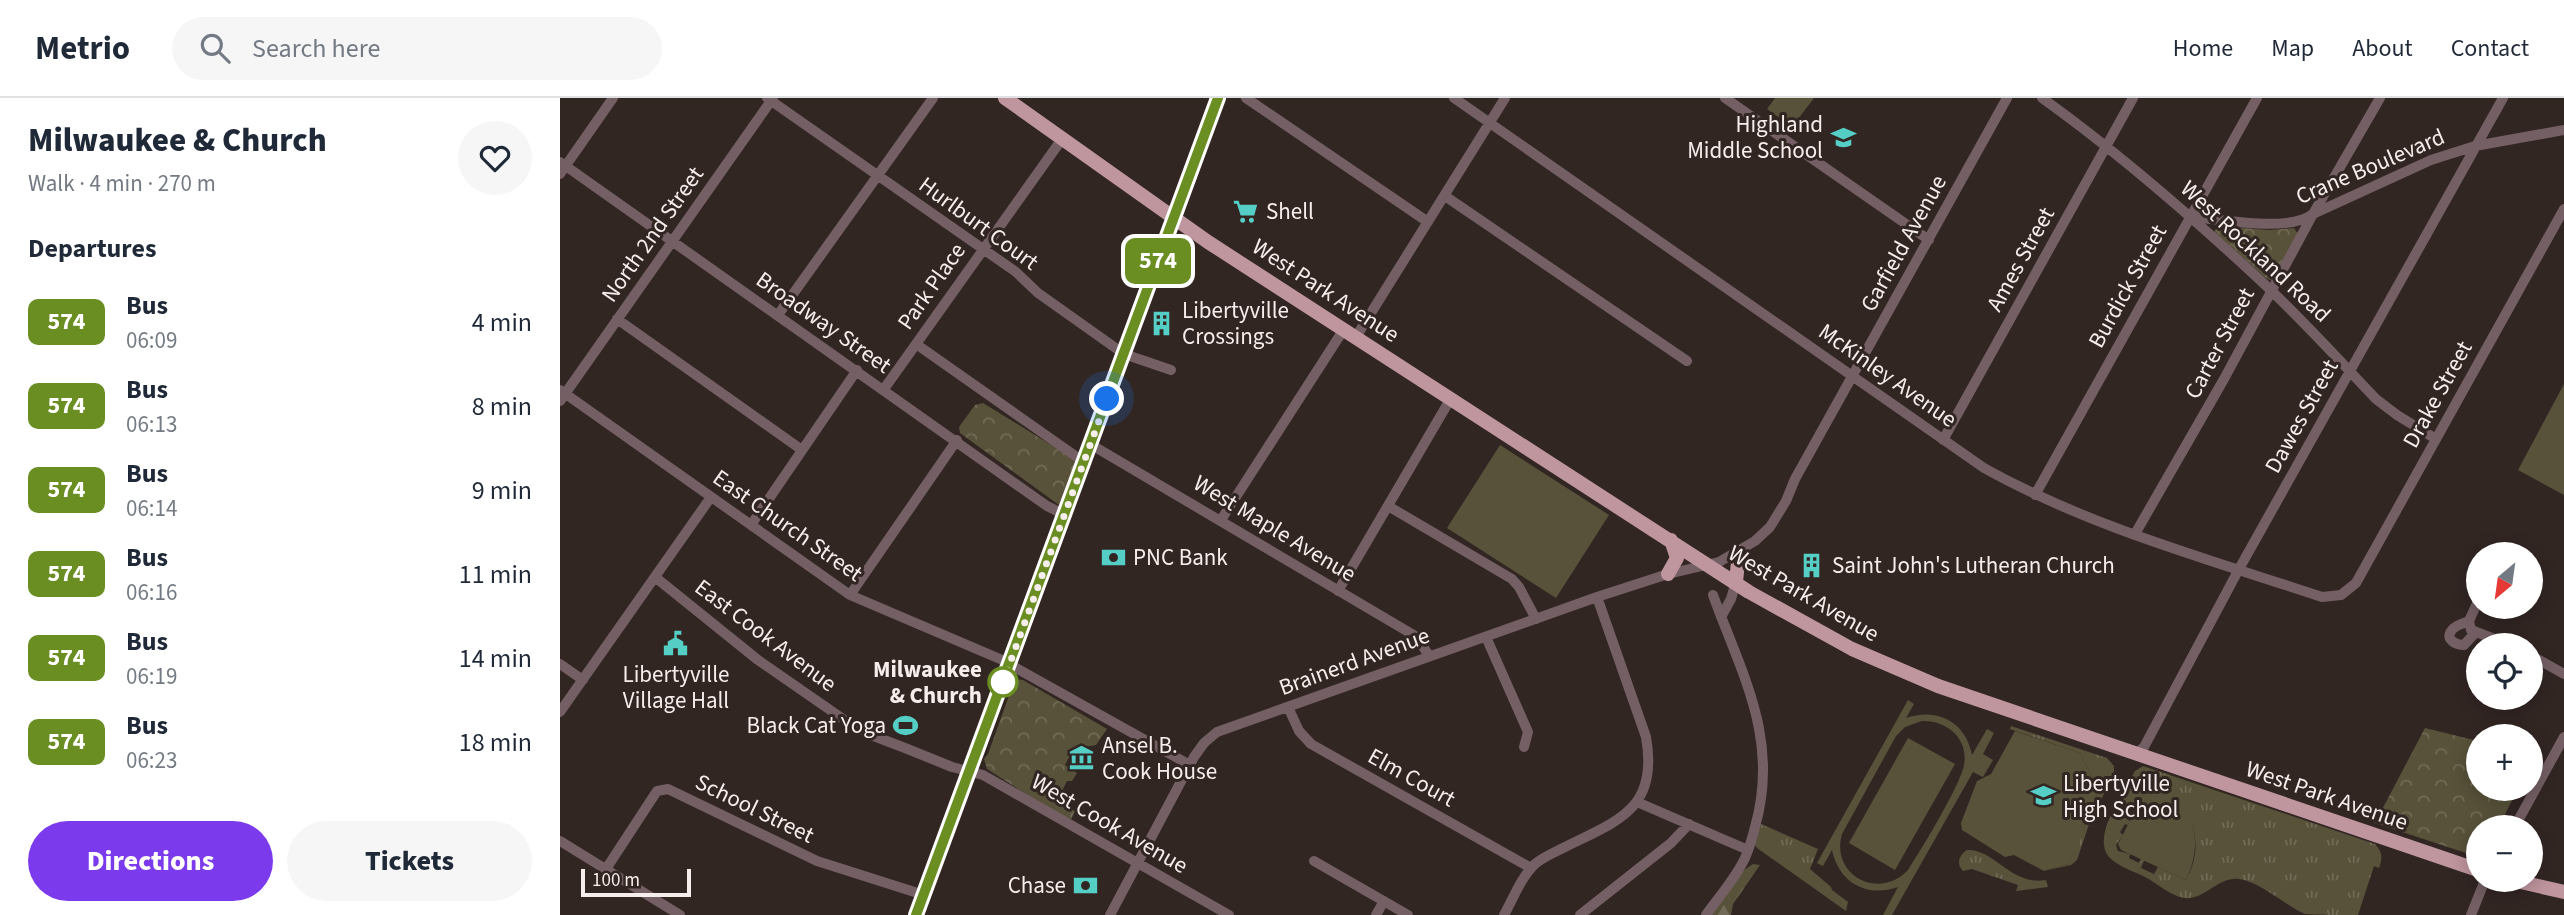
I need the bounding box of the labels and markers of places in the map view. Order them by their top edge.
place label: Highland Middle School [1687,108,1823,167]
school or university icon: Highland Middle School [1829,123,1857,151]
place label: Shell [1266,195,1314,228]
supermarket icon: Shell [1232,197,1260,225]
place label: Libertyville Crossings [1182,294,1289,353]
building icon: Libertyville Crossings [1148,309,1176,337]
place label: PNC Bank [1133,541,1228,574]
bank icon: PNC Bank [1099,543,1127,571]
place label: Saint John's Lutheran Church [1832,549,2115,582]
building icon: Saint John's Lutheran Church [1798,551,1826,579]
public building icon: Libertyville Village Hall [662,630,690,658]
place label: Milwaukee & Church [873,653,982,712]
place label: Libertyville Village Hall [623,658,730,717]
marker: Milwaukee & Church [988,667,1018,697]
place label: Black Cat Yoga [746,709,886,742]
sports icon: Black Cat Yoga [892,711,920,739]
place label: Ansel B. Cook House [1102,729,1217,788]
museum icon: Ansel B. Cook House [1068,744,1096,772]
place label: Libertyville High School [2063,767,2178,826]
school or university icon: Libertyville High School [2029,782,2057,810]
place label: Chase [1008,869,1066,902]
bank icon: Chase [1072,871,1100,899]

